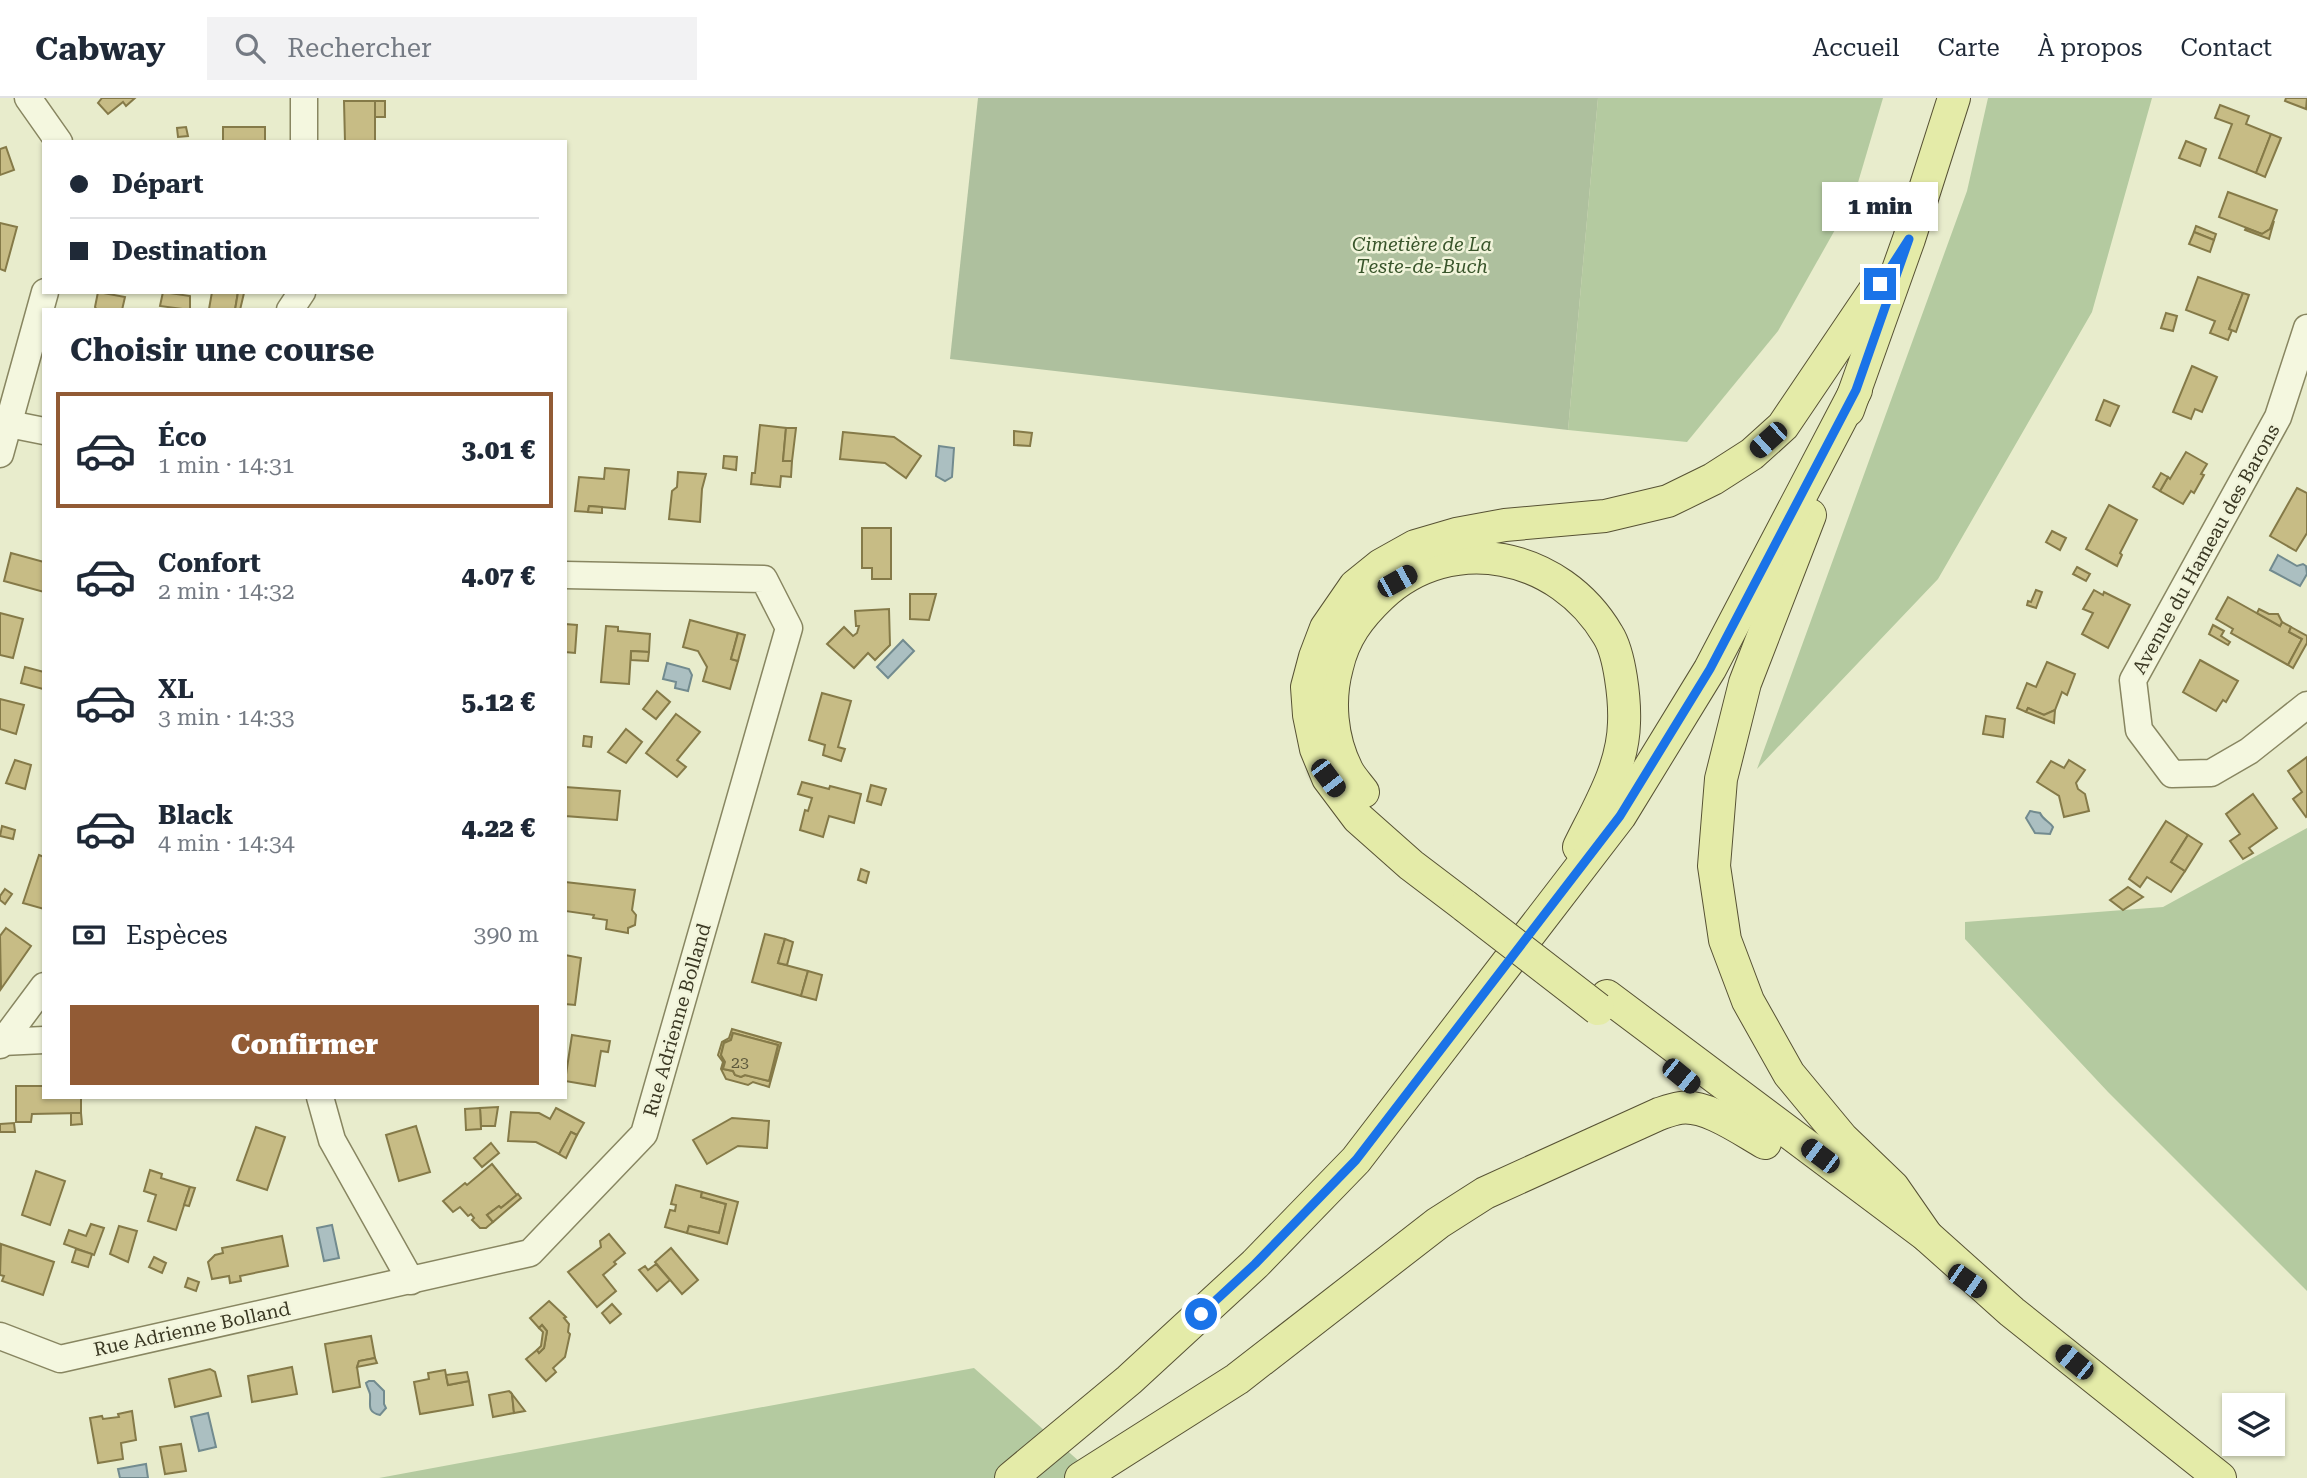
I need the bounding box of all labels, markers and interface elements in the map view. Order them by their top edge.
search box [207,17,697,80]
text: Cabway [35,29,165,68]
icon: search [231,29,269,67]
text: Rechercher [287,33,432,63]
text: Accueil [1813,34,1899,62]
text: Carte [1937,34,2000,62]
text: À propos [2038,34,2142,62]
text: Contact [2180,34,2272,62]
text: Départ [112,169,204,199]
callout: 1 min [1822,183,1938,232]
text: 1 min [1848,193,1912,220]
park label: Cimetière de La Teste-de-Buch [1352,233,1492,278]
text: Destination [112,236,267,266]
route end [1864,268,1896,300]
text: Choisir une course [70,331,374,369]
car [1746,418,1791,462]
icon: car [74,419,137,482]
street label: Avenue du Hameau des Barons [2128,420,2284,678]
text: Éco [158,422,207,452]
text: 3.01 € [462,435,535,465]
text: 1 min · 14:31 [158,452,295,479]
icon: car [74,545,137,608]
text: Confort [158,548,261,578]
text: 4.07 € [462,561,535,591]
car [1374,562,1421,600]
text: 2 min · 14:32 [158,578,295,605]
icon: car [74,671,137,734]
text: XL [158,674,194,704]
text: 5.12 € [462,687,535,717]
text: 3 min · 14:33 [158,704,295,731]
car [1307,755,1350,801]
icon: car [74,797,137,860]
text: Black [158,800,233,830]
text: 4.22 € [462,813,535,843]
text: 4 min · 14:34 [158,830,295,857]
icon: cash [70,916,108,954]
text: Espèces [126,920,228,950]
text: 390 m [474,921,539,948]
street label: Rue Adrienne Bolland [638,921,716,1119]
button: Confirmer [70,1005,539,1085]
house number: 23 [731,1053,749,1072]
car [1659,1055,1704,1097]
car [1797,1135,1844,1177]
car [1944,1260,1991,1302]
street label: Rue Adrienne Bolland [92,1297,292,1361]
route start [1185,1298,1217,1330]
car [2052,1341,2097,1383]
map controls [2222,1393,2285,1456]
button: layers [2222,1393,2285,1456]

